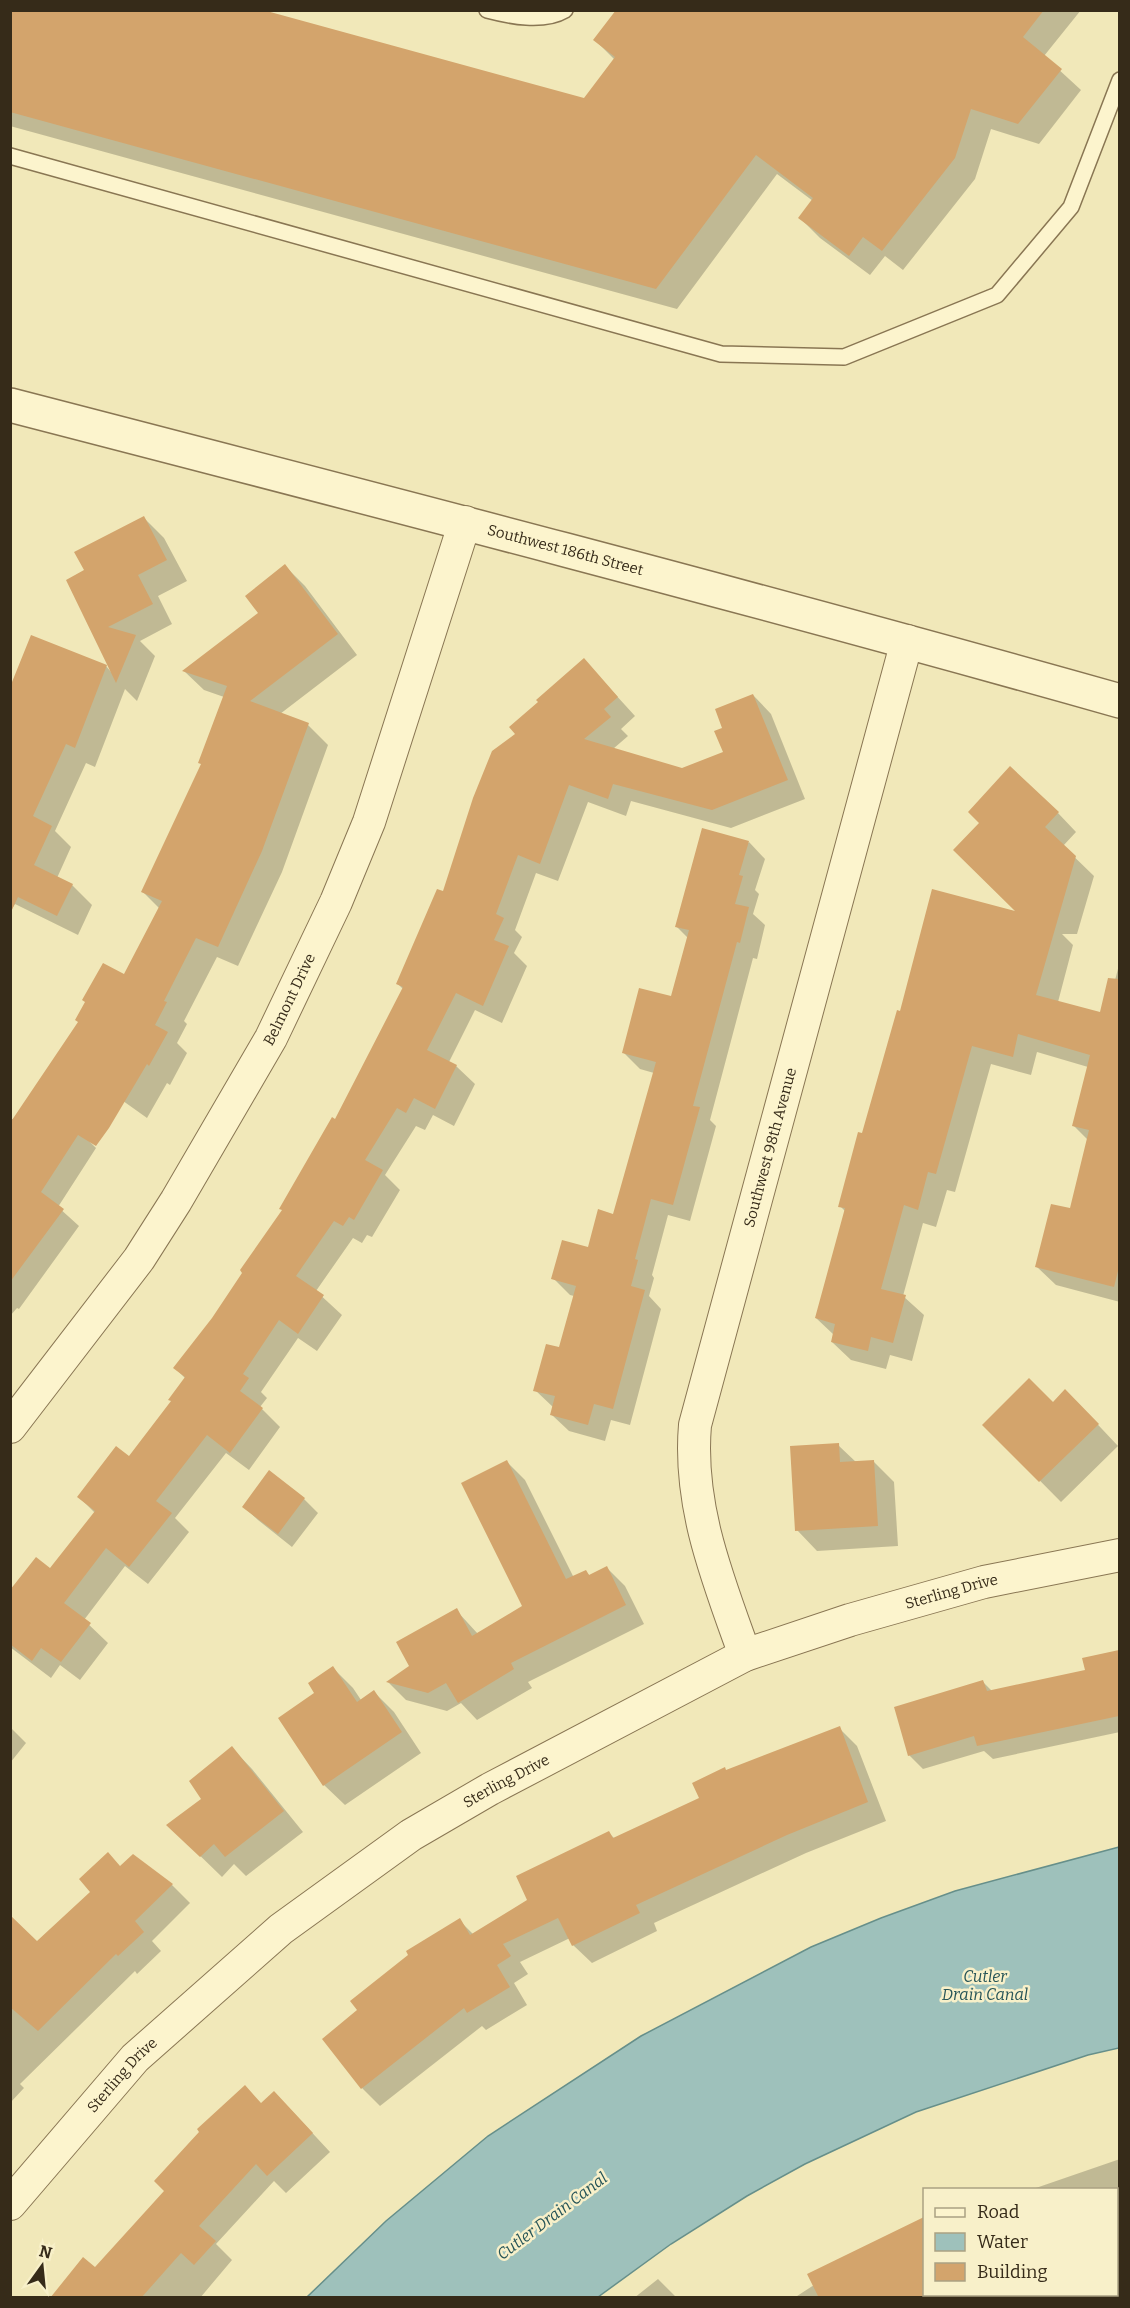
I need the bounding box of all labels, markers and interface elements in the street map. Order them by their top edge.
street label: Southwest 186th Street [486,521,646,579]
street label: Belmont Drive [260,950,319,1049]
street label: Southwest 98th Avenue [740,1066,800,1229]
street label: Sterling Drive [903,1570,999,1613]
street label: Sterling Drive [460,1750,552,1812]
water label: Cutler Drain Canal [942,1967,1028,2004]
street label: Sterling Drive [83,2034,161,2116]
water label: Cutler Drain Canal [493,2168,611,2264]
legend [923,2188,1118,2296]
text: Road [977,2201,1020,2223]
text: Water [977,2231,1028,2253]
north arrow [12,2236,72,2296]
text: N [37,2241,54,2263]
text: Building [977,2261,1048,2283]

